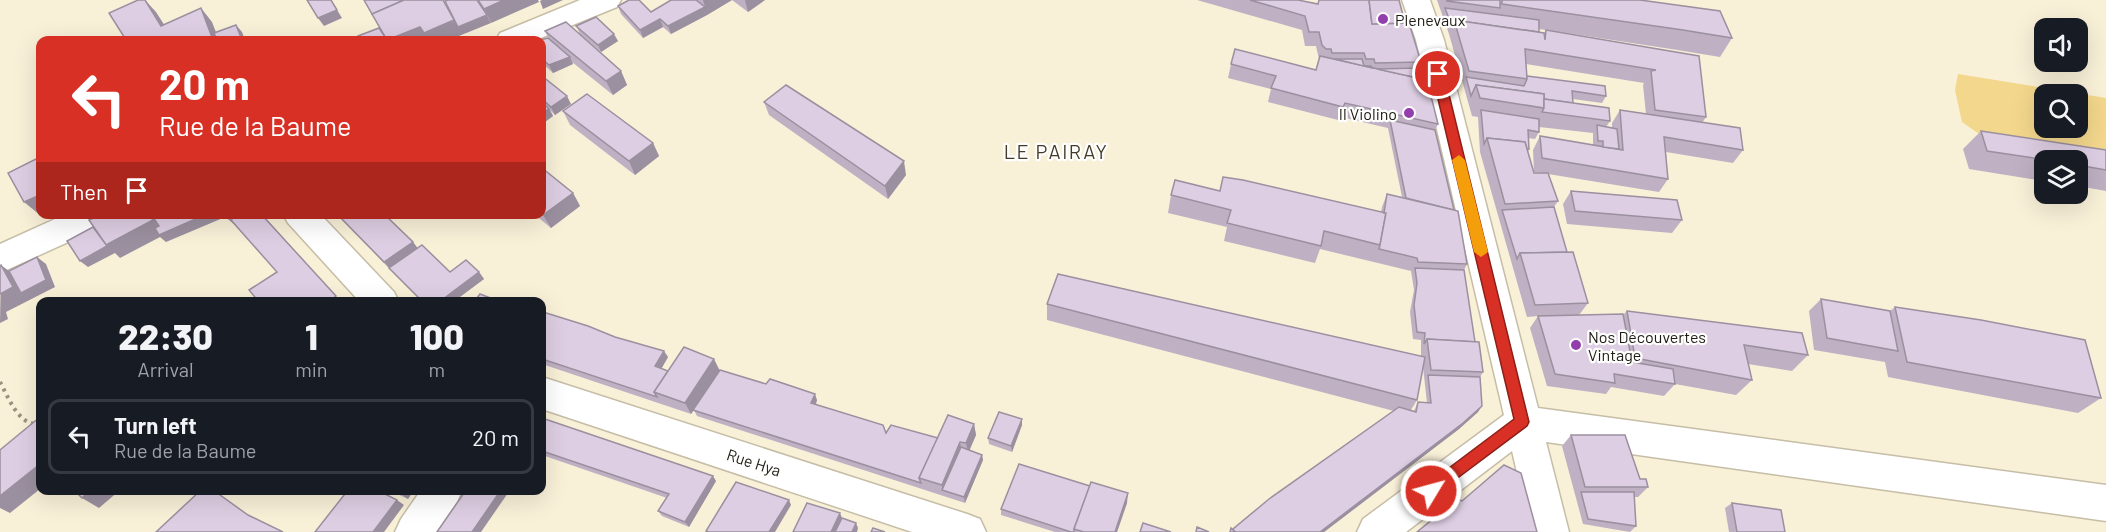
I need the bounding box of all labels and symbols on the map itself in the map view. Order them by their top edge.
place label: Plenevaux [1395,10,1466,29]
marker: Plenevaux [1376,12,1390,26]
pin [1412,48,1463,99]
place label: Il Violino [1339,104,1397,123]
marker: Il Violino [1402,106,1416,120]
district label: LE PAIRAY [1004,139,1108,163]
place label: Nos Découvertes Vintage [1588,327,1706,364]
marker: Nos Découvertes Vintage [1569,338,1583,352]
street label: Rue Hya [724,444,784,480]
position arrow [1399,459,1463,523]

